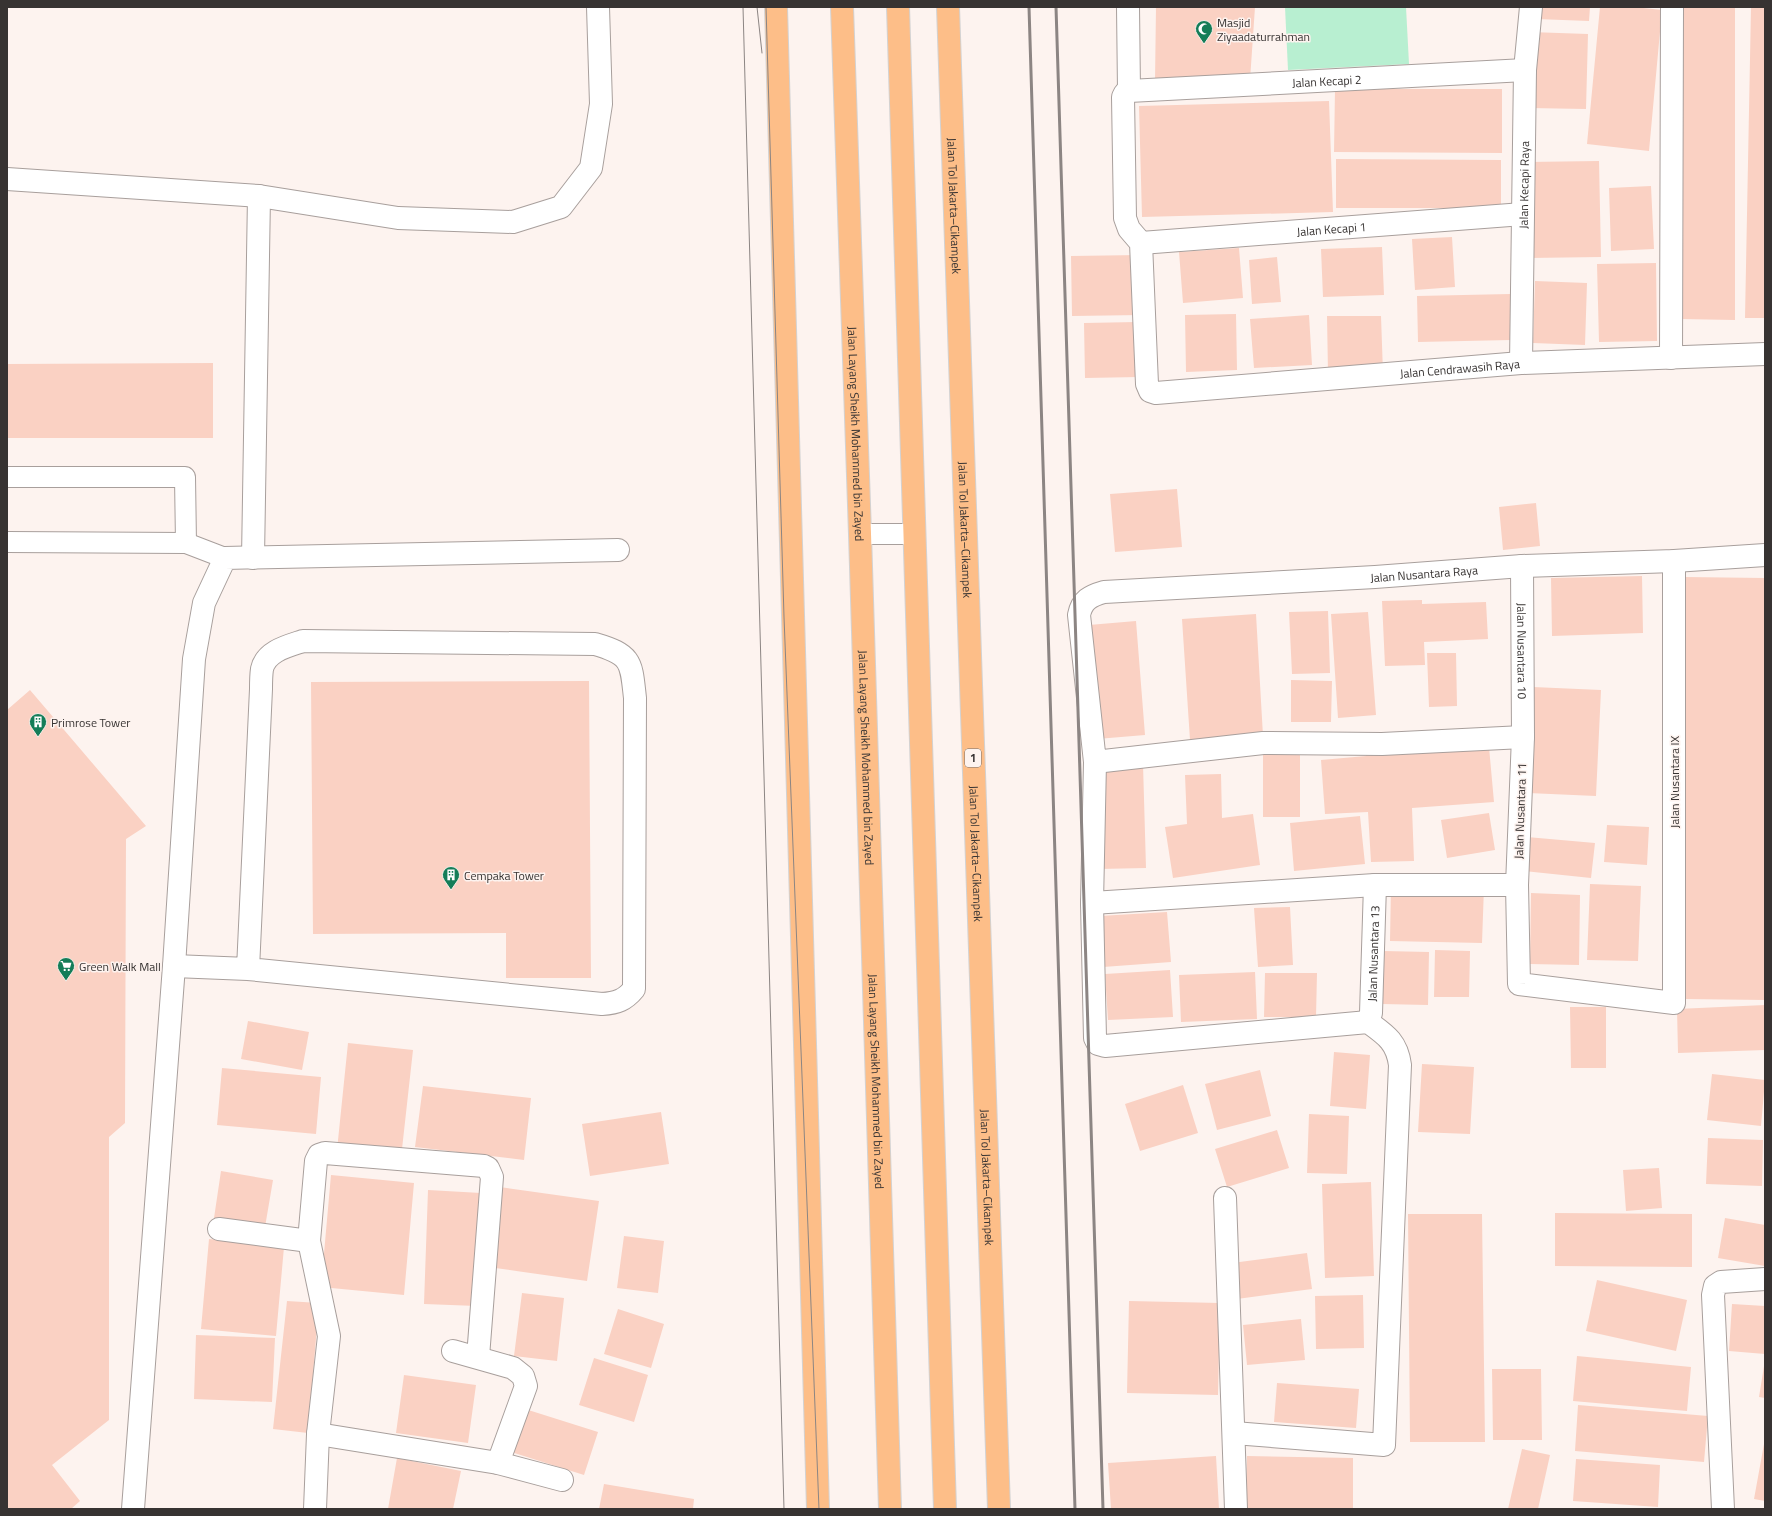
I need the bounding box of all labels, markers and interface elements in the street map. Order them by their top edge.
place label: Masjid Ziyaadaturrahman [1217,13,1310,46]
mosque icon: Masjid Ziyaadaturrahman [1194,19,1214,44]
street label: Jalan Kecapi 2 [1291,69,1362,92]
street label: Jalan Tol Jakarta–Cikampek [943,137,967,275]
street label: Jalan Kecapi Raya [1513,141,1534,229]
street label: Jalan Kecapi 1 [1296,216,1367,241]
street label: Jalan Layang Sheikh Mohammed bin Zayed [843,326,870,542]
street label: Jalan Cendrawasih Raya [1399,354,1521,382]
street label: Jalan Tol Jakarta–Cikampek [954,461,978,599]
street label: Jalan Nusantara Raya [1370,560,1479,587]
street label: Jalan Nusantara 10 [1513,603,1532,700]
street label: Jalan Layang Sheikh Mohammed bin Zayed [854,650,880,865]
building icon: Primrose Tower [28,712,48,737]
place label: Primrose Tower [51,713,130,732]
street label: Jalan Nusantara IX [1665,735,1684,828]
road number: 1 [965,749,981,767]
street label: Jalan Nusantara 11 [1509,763,1531,859]
street label: Jalan Tol Jakarta–Cikampek [965,785,989,922]
building icon: Cempaka Tower [441,865,461,890]
place label: Cempaka Tower [464,866,544,885]
street label: Jalan Nusantara 13 [1362,905,1384,1002]
supermarket icon: Green Walk Mall [56,956,76,981]
place label: Green Walk Mall [79,957,161,976]
street label: Jalan Layang Sheikh Mohammed bin Zayed [864,974,890,1189]
street label: Jalan Tol Jakarta–Cikampek [976,1109,1000,1246]

